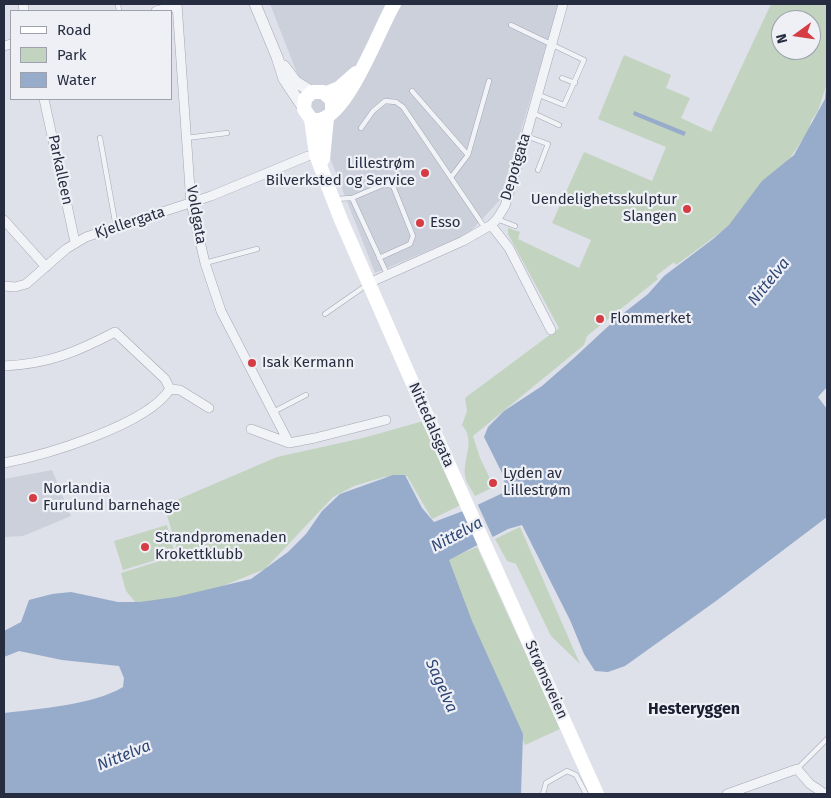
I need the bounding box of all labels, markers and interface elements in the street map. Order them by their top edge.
legend [10,10,172,100]
north arrow [771,10,821,60]
text: Road [57,21,92,39]
text: N [773,32,791,45]
text: Park [57,46,87,64]
text: Water [57,71,96,89]
street label: Depotgata [497,131,535,203]
street label: Parkalleen [44,133,76,207]
place label: Lillestrøm Bilverksted og Service [266,155,415,190]
marker: Lillestrøm Bilverksted og Service [419,167,431,179]
street label: Voldgata [182,184,210,246]
place label: Uendelighetsskulptur Slangen [531,191,677,226]
street label: Kjellergata [93,203,167,243]
marker: Uendelighetsskulptur Slangen [681,203,693,215]
place label: Esso [430,214,461,232]
marker: Esso [414,217,426,229]
water label: Nittelva [744,254,794,310]
place label: Flommerket [610,310,691,328]
marker: Flommerket [594,313,606,325]
place label: Isak Kermann [262,354,354,372]
marker: Isak Kermann [246,357,258,369]
street label: Nittedalsgata [404,380,458,470]
place label: Lyden av Lillestrøm [503,465,571,500]
marker: Lyden av Lillestrøm [487,477,499,489]
place label: Norlandia Furulund barnehage [43,480,180,515]
marker: Norlandia Furulund barnehage [27,492,39,504]
water label: Nittelva [428,513,486,557]
place label: Strandpromenaden Krokettklubb [155,529,287,564]
marker: Strandpromenaden Krokettklubb [139,541,151,553]
street label: Strømsveien [521,638,571,722]
water label: Sagelva [421,656,461,716]
district label: Hesteryggen [648,700,740,720]
water label: Nittelva [95,737,153,775]

